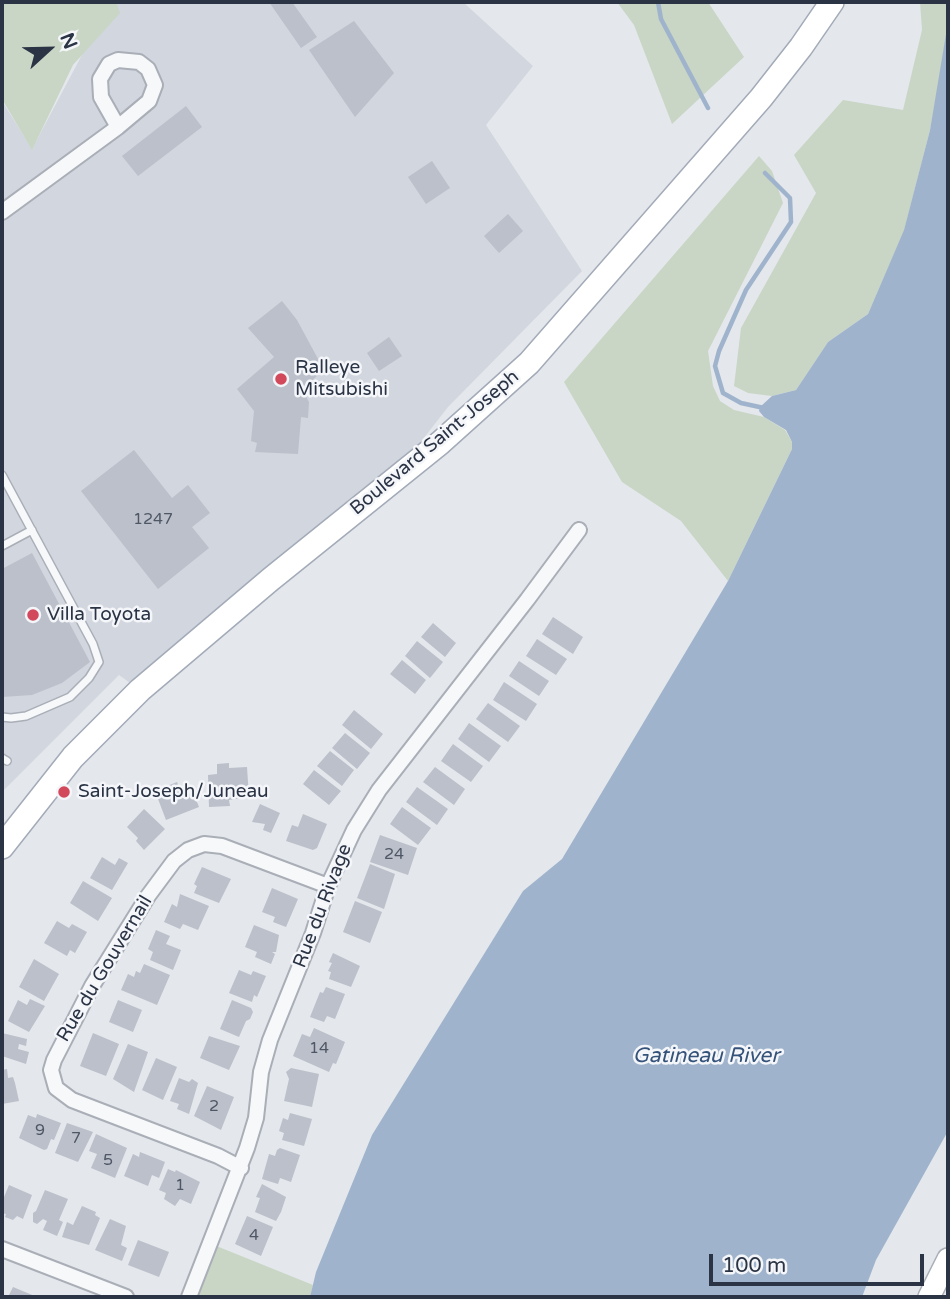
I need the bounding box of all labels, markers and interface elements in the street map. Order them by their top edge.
north arrow [14,14,84,84]
text: N [55,30,82,52]
place label: Ralleye Mitsubishi [295,357,388,401]
street label: Boulevard Saint-Joseph [346,366,524,520]
marker: Ralleye Mitsubishi [273,371,289,387]
house number: 1247 [133,510,173,530]
place label: Villa Toyota [47,604,151,626]
marker: Villa Toyota [25,607,41,623]
place label: Saint-Joseph/Juneau [78,781,269,803]
marker: Saint-Joseph/Juneau [56,784,72,800]
street label: Rue du Rivage [289,841,357,971]
house number: 24 [384,845,404,865]
street label: Rue du Gouvernail [52,892,158,1046]
house number: 14 [309,1039,329,1059]
water label: Gatineau River [633,1043,779,1069]
house number: 2 [209,1097,219,1117]
house number: 9 [35,1121,45,1141]
house number: 7 [71,1129,81,1149]
house number: 5 [103,1151,113,1171]
house number: 1 [175,1176,185,1196]
house number: 4 [249,1226,259,1246]
scale bar [712,1240,927,1284]
text: 100 m [722,1253,786,1278]

